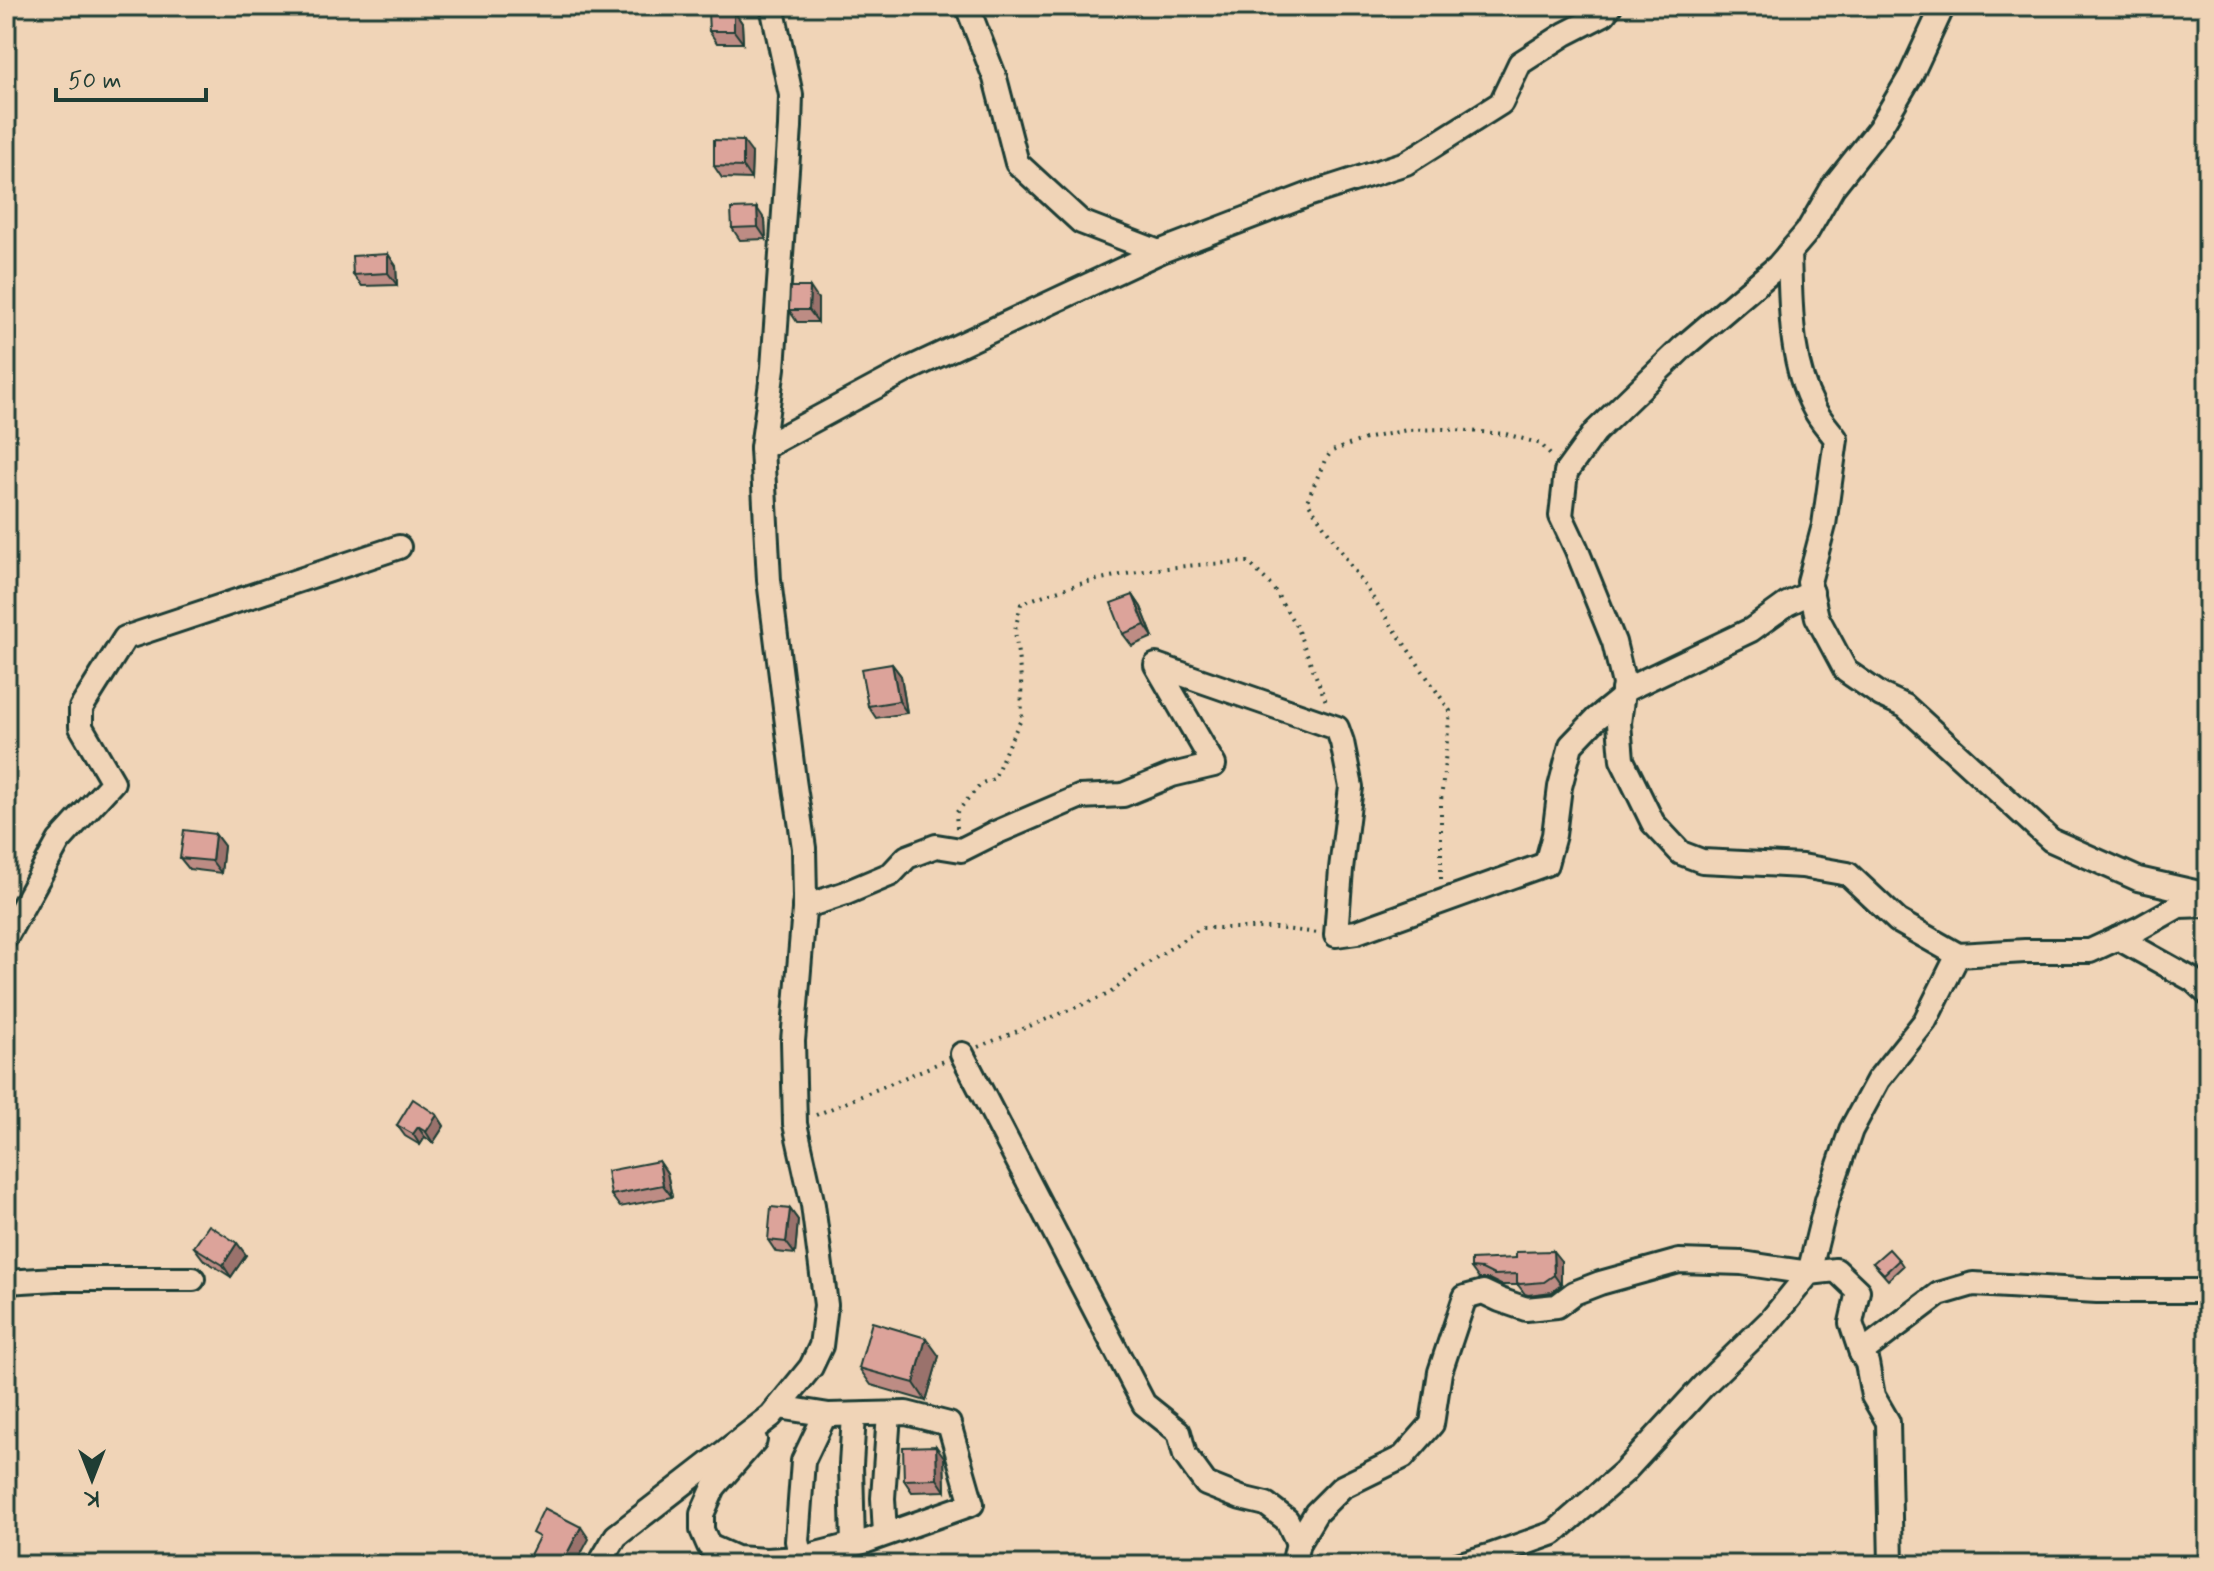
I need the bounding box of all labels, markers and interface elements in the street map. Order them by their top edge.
scale bar [56,52,206,102]
text: 50 m [68,66,122,97]
north arrow [52,1439,132,1519]
text: K [84,1483,100,1511]

